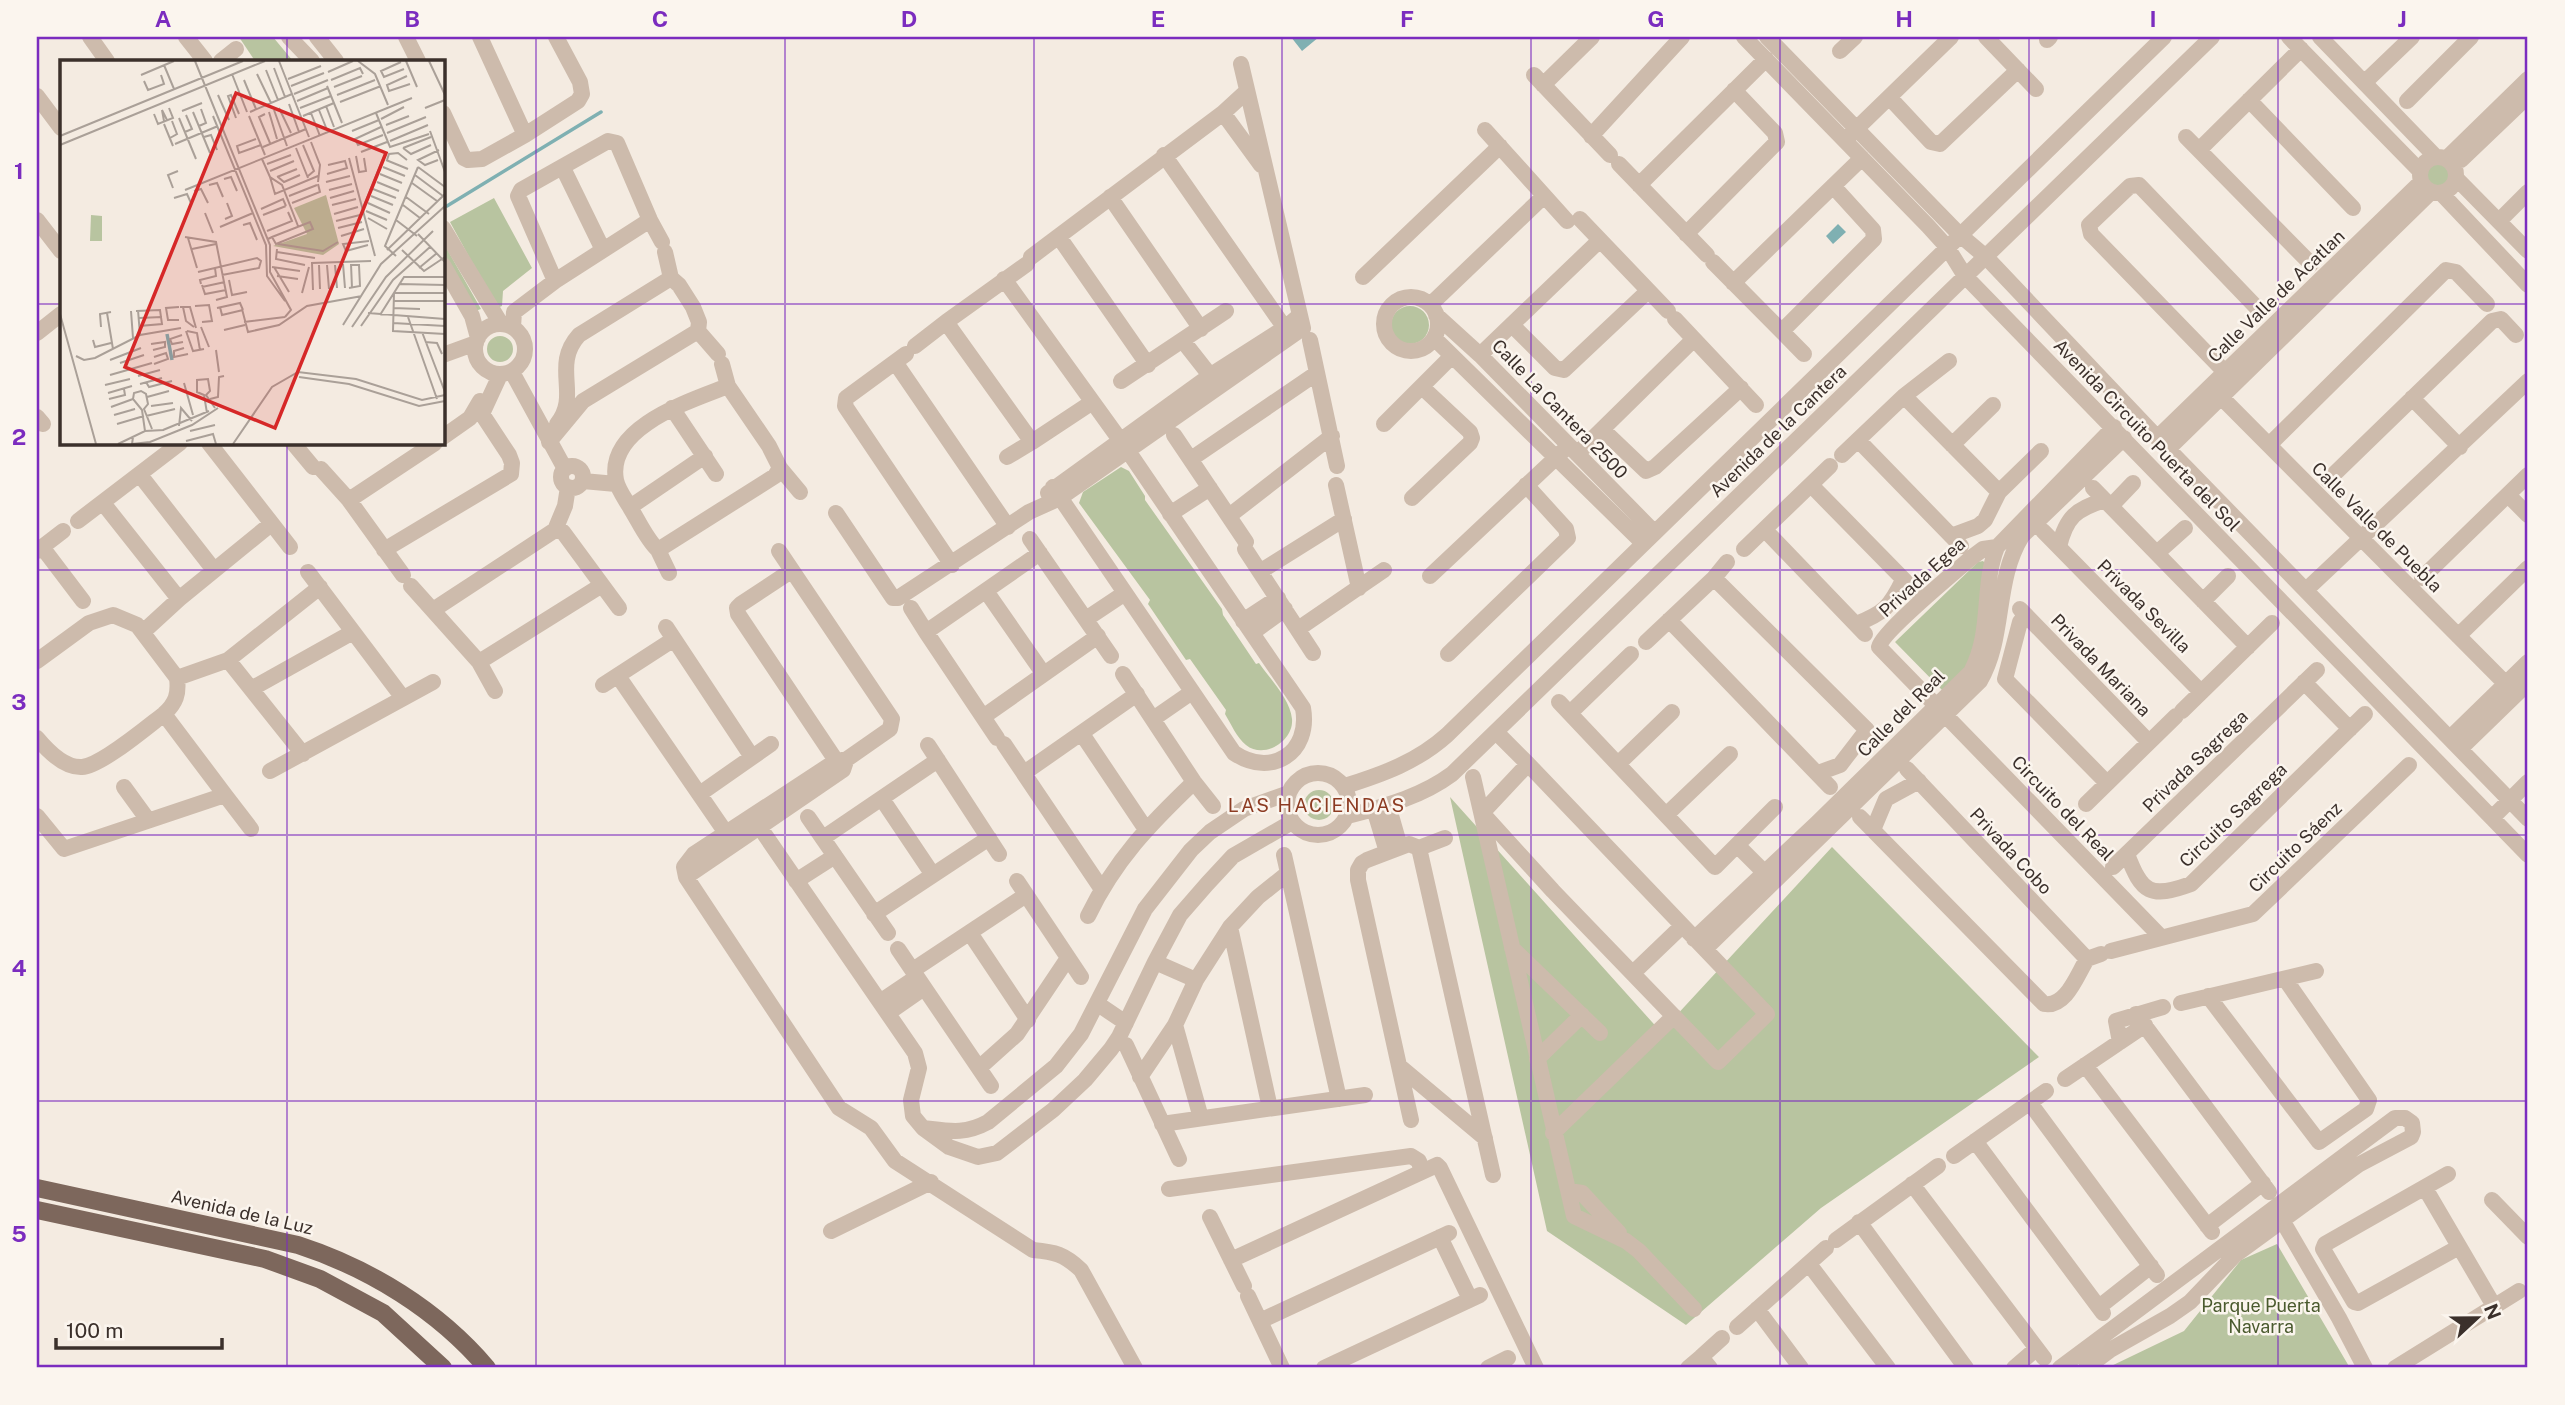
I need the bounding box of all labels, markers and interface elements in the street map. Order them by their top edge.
text: A [155,5,172,32]
text: B [404,5,420,32]
text: C [652,5,668,32]
text: D [901,5,917,32]
text: E [1151,5,1165,32]
text: F [1400,5,1414,32]
text: G [1647,5,1665,32]
text: H [1895,5,1913,32]
text: I [2149,5,2157,32]
text: J [2397,5,2407,32]
inset map [60,60,444,444]
text: 1 [14,157,24,184]
street label: Calle Valle de Acatlan [2203,225,2349,367]
street label: Calle La Cantera 2500 [1488,335,1632,483]
street label: Avenida Circuito Puerta del Sol [2050,335,2244,535]
street label: Avenida de la Cantera [1706,361,1850,501]
text: 2 [12,423,26,450]
street label: Calle Valle de Puebla [2308,458,2446,596]
street label: Privada Egea [1875,533,1969,621]
street label: Privada Sevilla [2093,555,2195,657]
street label: Privada Mariana [2047,609,2155,721]
street label: Calle del Real [1853,665,1949,761]
text: 3 [11,688,27,715]
street label: Privada Sagrega [2138,706,2252,816]
street label: Circuito del Real [2008,751,2118,865]
street label: Circuito Sagrega [2175,759,2291,871]
district label: LAS HACIENDAS [1228,794,1406,816]
street label: Circuito Sáenz [2244,797,2346,897]
street label: Privada Cobo [1966,804,2056,898]
text: 4 [11,954,27,981]
street label: Avenida de la Luz [169,1185,315,1239]
text: 5 [11,1220,27,1247]
north arrow [2442,1282,2512,1352]
park label: Parque Puerta Navarra [2201,1295,2321,1337]
text: N [2480,1301,2506,1323]
scale bar [56,1307,222,1351]
text: 100 m [66,1318,123,1343]

